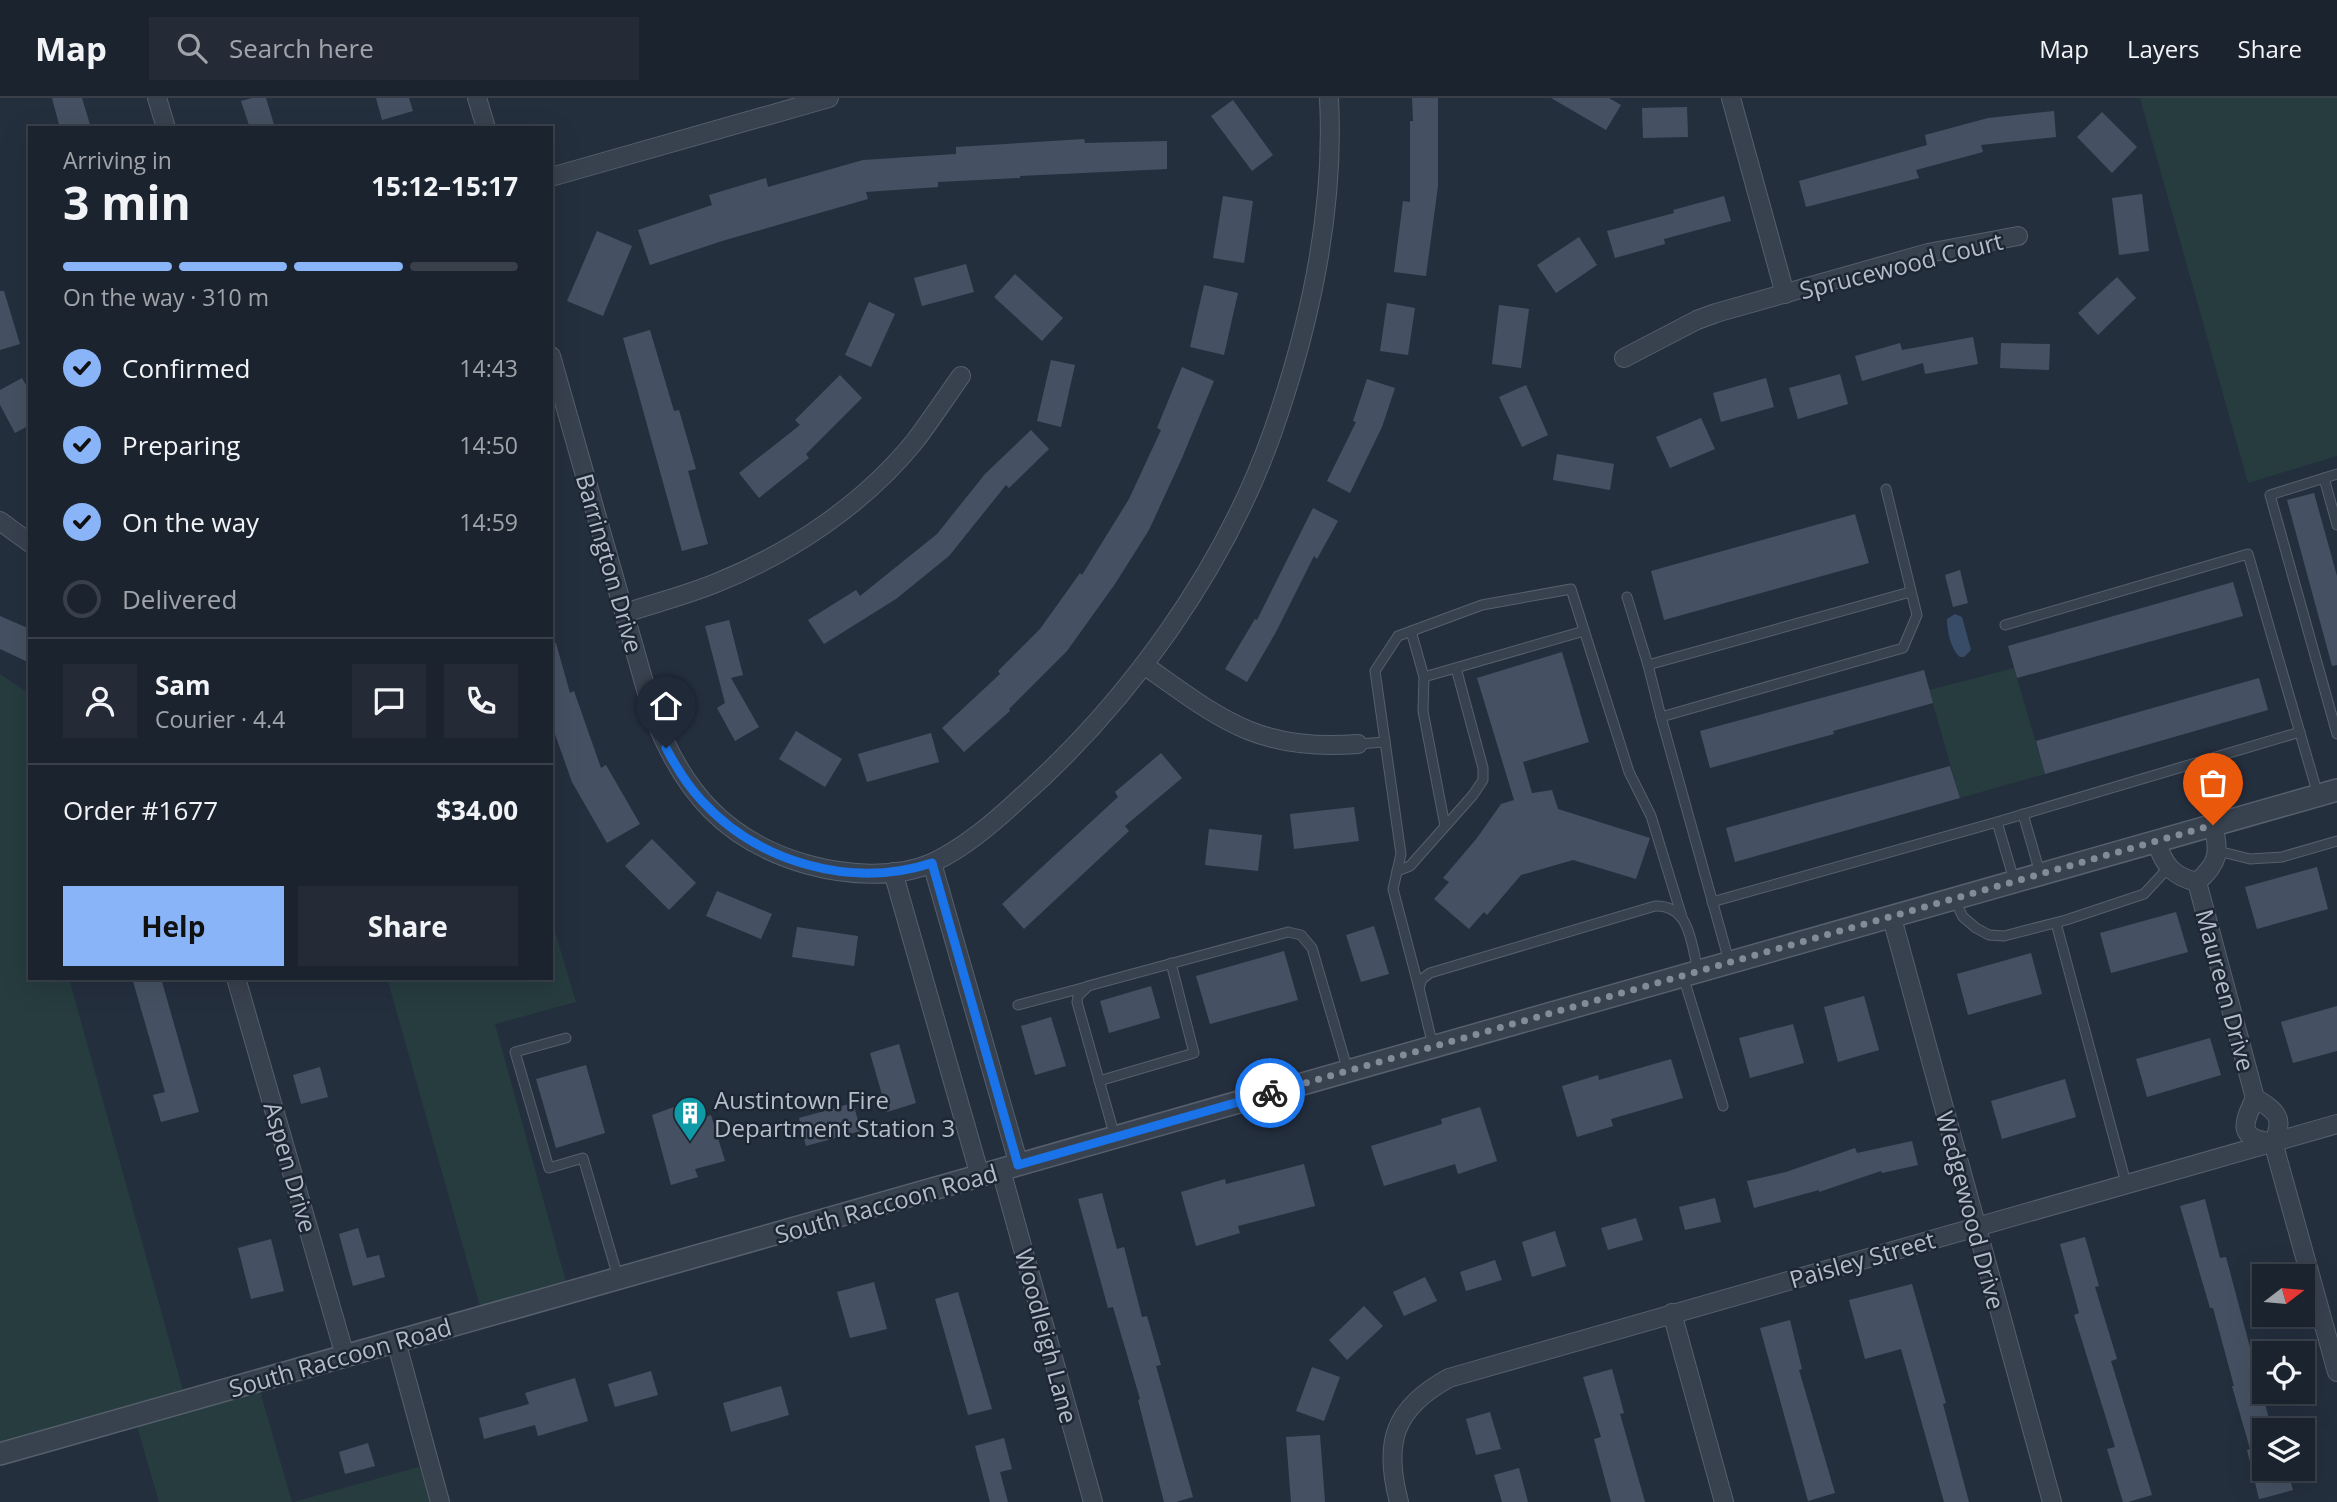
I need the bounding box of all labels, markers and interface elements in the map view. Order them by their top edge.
search box [149,17,639,80]
text: Map [35,26,107,71]
icon: search [173,29,211,67]
text: Search here [229,30,374,66]
text: Map [2039,32,2089,65]
text: Layers [2127,32,2200,65]
text: Share [2238,32,2302,65]
text: Arriving in [63,144,172,176]
text: 15:12–15:17 [371,168,518,204]
text: 3 min [63,171,191,233]
street label: Sprucewood Court [1796,224,2006,306]
text: On the way · 310 m [63,281,269,313]
icon: check [63,349,101,387]
text: Confirmed [122,350,250,386]
text: 14:43 [459,352,518,384]
icon: check [63,426,101,464]
text: Preparing [122,427,240,463]
text: 14:50 [459,429,518,461]
street label: Barrington Drive [569,470,651,656]
icon: check [63,503,101,541]
text: On the way [122,504,259,540]
text: 14:59 [459,506,518,538]
text: Delivered [122,581,237,617]
button: person [63,664,137,738]
button: chat [352,664,426,738]
button: phone [444,664,518,738]
text: Sam [155,667,211,703]
pin [636,676,696,748]
icon: home [647,687,685,725]
text: Courier · 4.4 [155,703,285,735]
pin [2183,753,2243,825]
icon: bag [2194,764,2232,802]
text: Order #1677 [63,792,218,828]
text: $34.00 [436,792,518,828]
button: Help [63,886,284,966]
button: Share [298,886,518,966]
street label: Maureen Drive [2189,906,2263,1074]
courier [1235,1058,1305,1128]
icon: bike [1251,1074,1289,1112]
place label: Austintown Fire Department Station 3 [714,1083,955,1144]
building icon: Austintown Fire Department Station 3 [671,1094,709,1143]
street label: Aspen Drive [257,1098,325,1236]
street label: Wedgewood Drive [1929,1107,2013,1313]
street label: South Raccoon Road [771,1155,1001,1251]
street label: Paisley Street [1785,1222,1939,1296]
street label: Woodleigh Lane [1008,1245,1086,1427]
north arrow [2252,1264,2315,1326]
map controls [2252,1264,2315,1481]
street label: South Raccoon Road [225,1309,455,1405]
button: locate [2252,1341,2315,1404]
button: layers [2252,1418,2315,1481]

